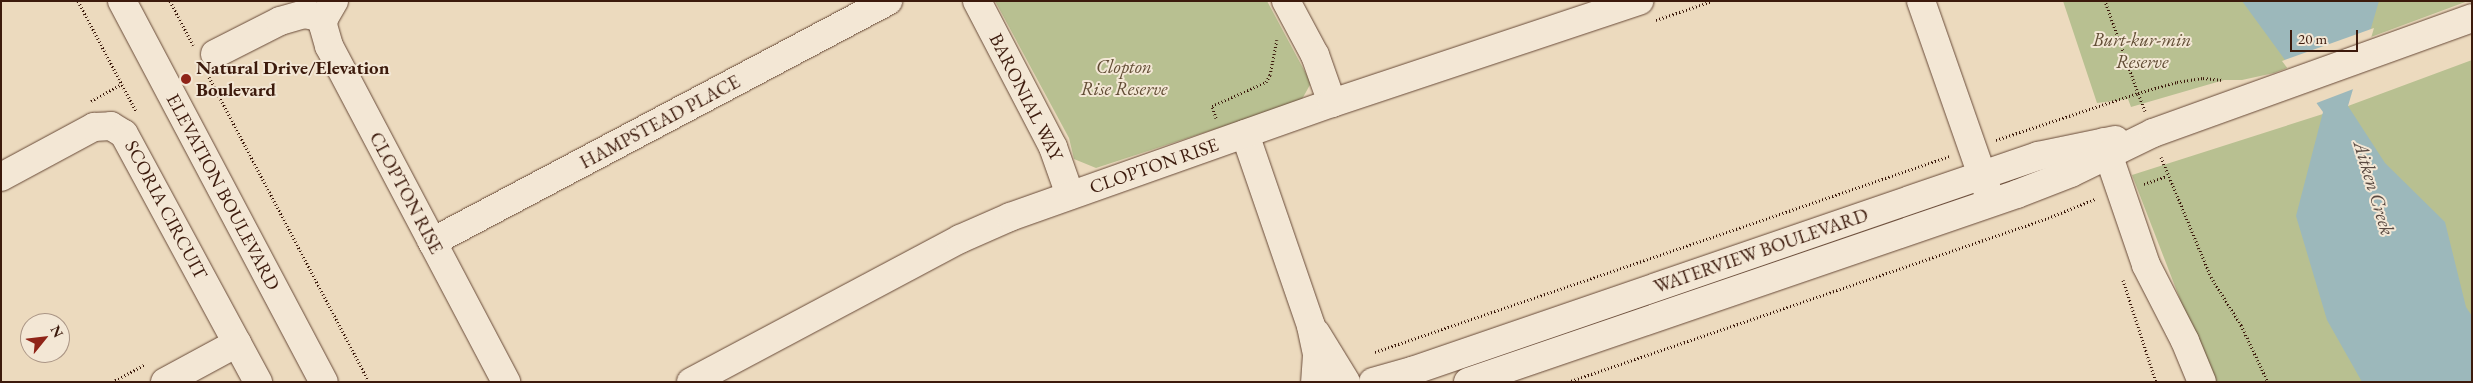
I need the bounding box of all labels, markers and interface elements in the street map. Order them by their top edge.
scale bar [2293,20,2360,52]
park label: Burt-kur-min Reserve [2093,29,2191,73]
text: 20 m [2298,29,2327,48]
street label: BARONIAL WAY [984,30,1068,164]
park label: Clopton Rise Reserve [1081,56,1167,100]
place label: Natural Drive/Elevation Boulevard [196,57,389,101]
street label: HAMPSTEAD PLACE [576,70,744,174]
marker: Natural Drive/Elevation Boulevard [180,73,192,85]
street label: ELEVATION BOULEVARD [161,90,285,294]
street label: CLOPTON RISE [364,128,448,258]
street label: CLOPTON RISE [1087,133,1221,199]
street label: SCORIA CIRCUIT [120,137,212,283]
water label: Aitken Creek [2348,138,2400,238]
street label: WATERVIEW BOULEVARD [1651,204,1871,298]
north arrow [20,313,70,363]
text: N [47,322,68,341]

